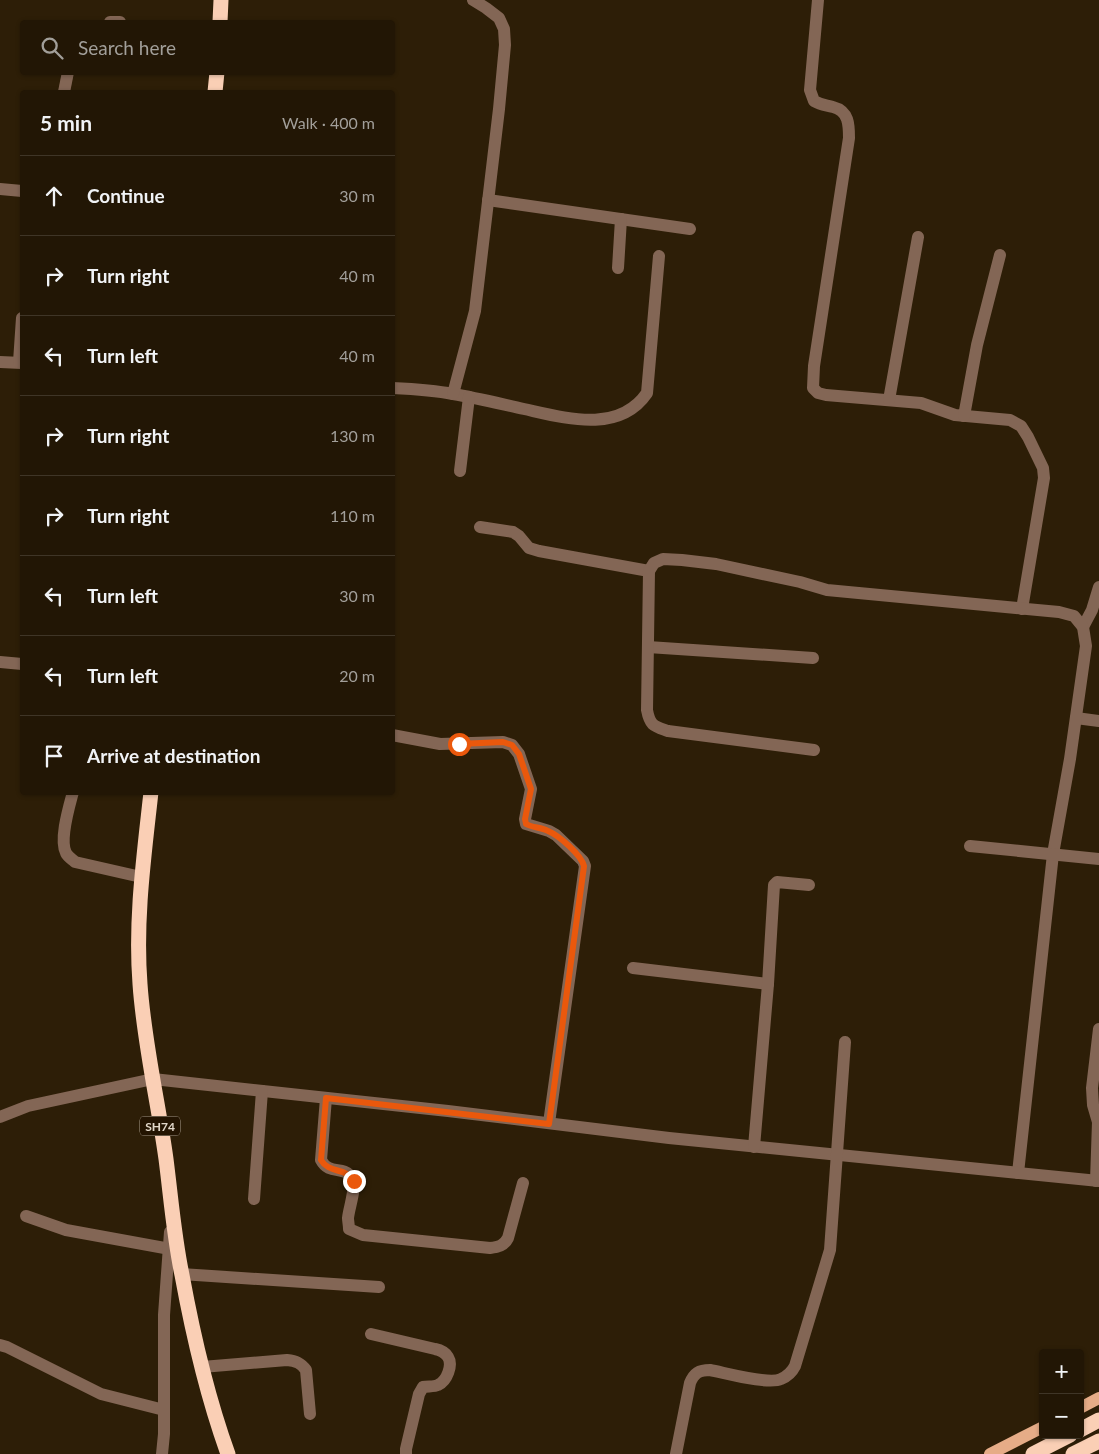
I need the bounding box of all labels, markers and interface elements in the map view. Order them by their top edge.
search box [20,20,395,75]
icon: search [38,34,66,62]
text: Search here [78,36,176,59]
text: 5 min [40,110,92,135]
text: Walk · 400 m [282,113,375,132]
icon: ahead [40,182,68,210]
text: Continue [87,184,165,207]
text: 30 m [339,186,375,205]
icon: right [40,262,68,290]
text: Turn right [87,264,169,287]
text: 40 m [339,266,375,285]
icon: left [40,342,68,370]
text: Turn left [87,344,158,367]
text: 40 m [339,346,375,365]
icon: right [40,422,68,450]
text: Turn right [87,424,169,447]
text: 130 m [330,426,375,445]
icon: right [40,502,68,530]
text: Turn right [87,504,169,527]
text: 110 m [330,506,375,525]
icon: left [40,582,68,610]
text: Turn left [87,584,158,607]
text: 30 m [339,586,375,605]
icon: left [40,662,68,690]
text: Turn left [87,664,158,687]
text: 20 m [339,666,375,685]
route start [448,733,471,756]
icon: arrive [40,742,68,770]
text: Arrive at destination [87,744,260,767]
road number: SH74 [140,1116,180,1136]
route end [343,1170,366,1193]
map controls [1039,1349,1084,1439]
button: + [1039,1349,1084,1394]
button: − [1039,1394,1084,1439]

